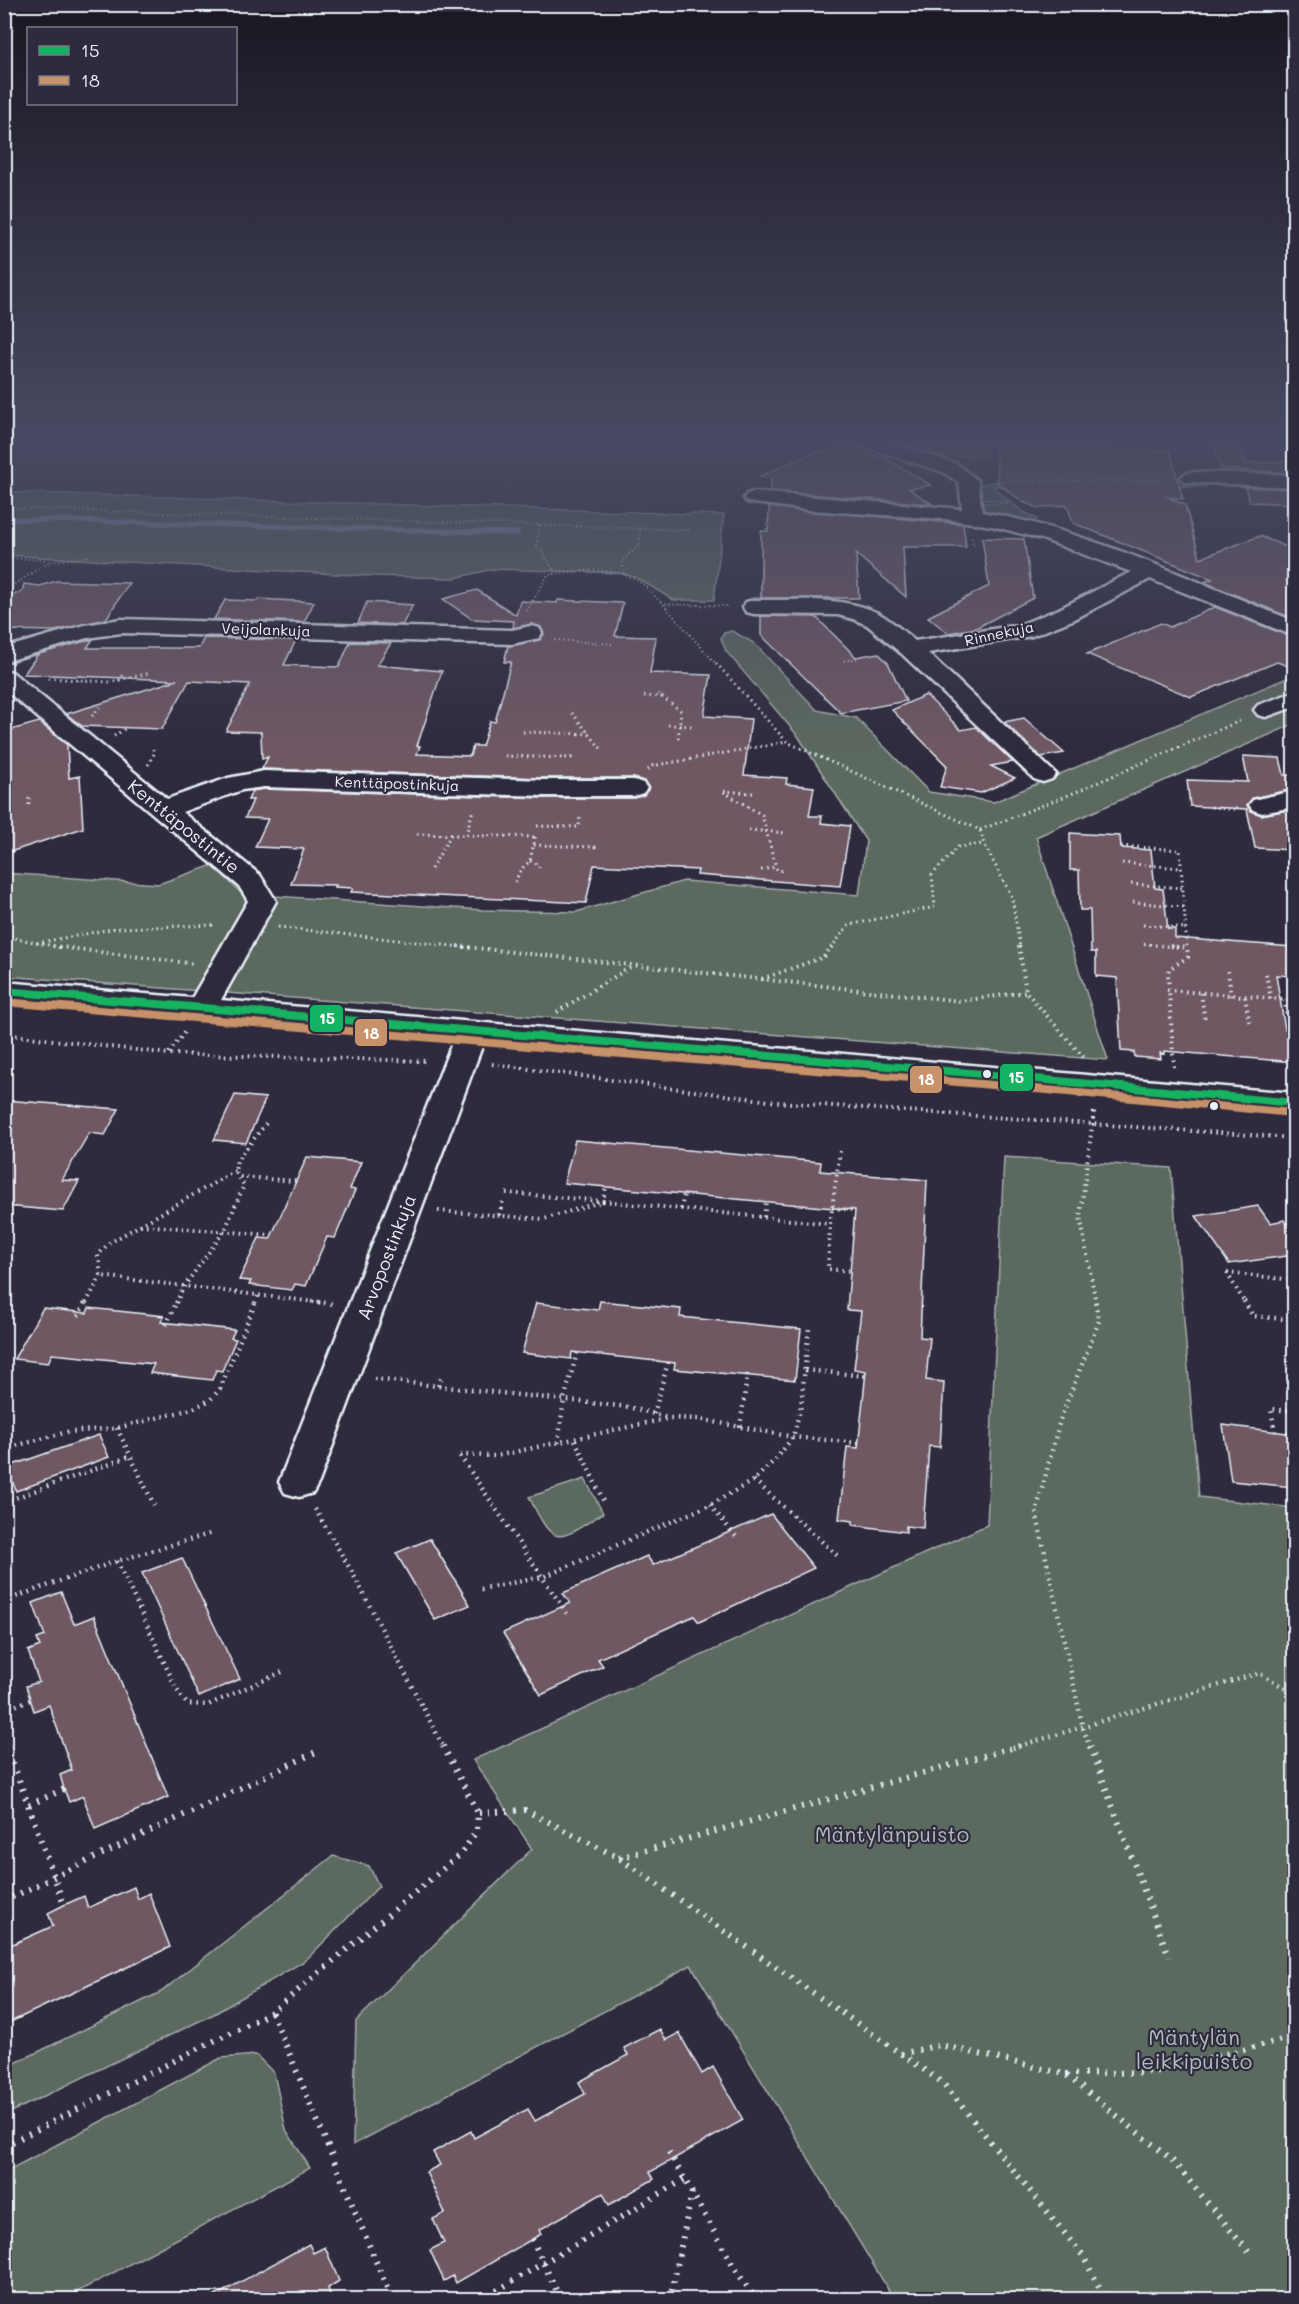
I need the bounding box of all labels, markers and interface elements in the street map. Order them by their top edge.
legend [27,27,237,105]
text: 15 [81,38,100,62]
text: 18 [81,68,100,92]
street label: Rinnekuja [962,616,1036,650]
street label: Veijolankuja [221,617,311,641]
street label: Kenttäpostinkuja [334,771,460,795]
street label: Kenttäpostintie [123,773,245,879]
line badge: 15 [309,1004,344,1033]
text: 15 [319,1007,335,1028]
line badge: 18 [354,1018,388,1047]
text: 18 [362,1022,380,1043]
line badge: 15 [999,1063,1034,1092]
line badge: 18 [909,1065,943,1094]
text: 15 [1008,1066,1024,1087]
text: 18 [917,1068,935,1089]
unlabelled marker [981,1068,993,1080]
unlabelled marker [1208,1100,1220,1112]
street label: Arvopostinkuja [351,1191,421,1323]
park label: Mäntylänpuisto [815,1820,969,1847]
park label: Mäntylän leikkipuisto [1136,2023,1252,2074]

